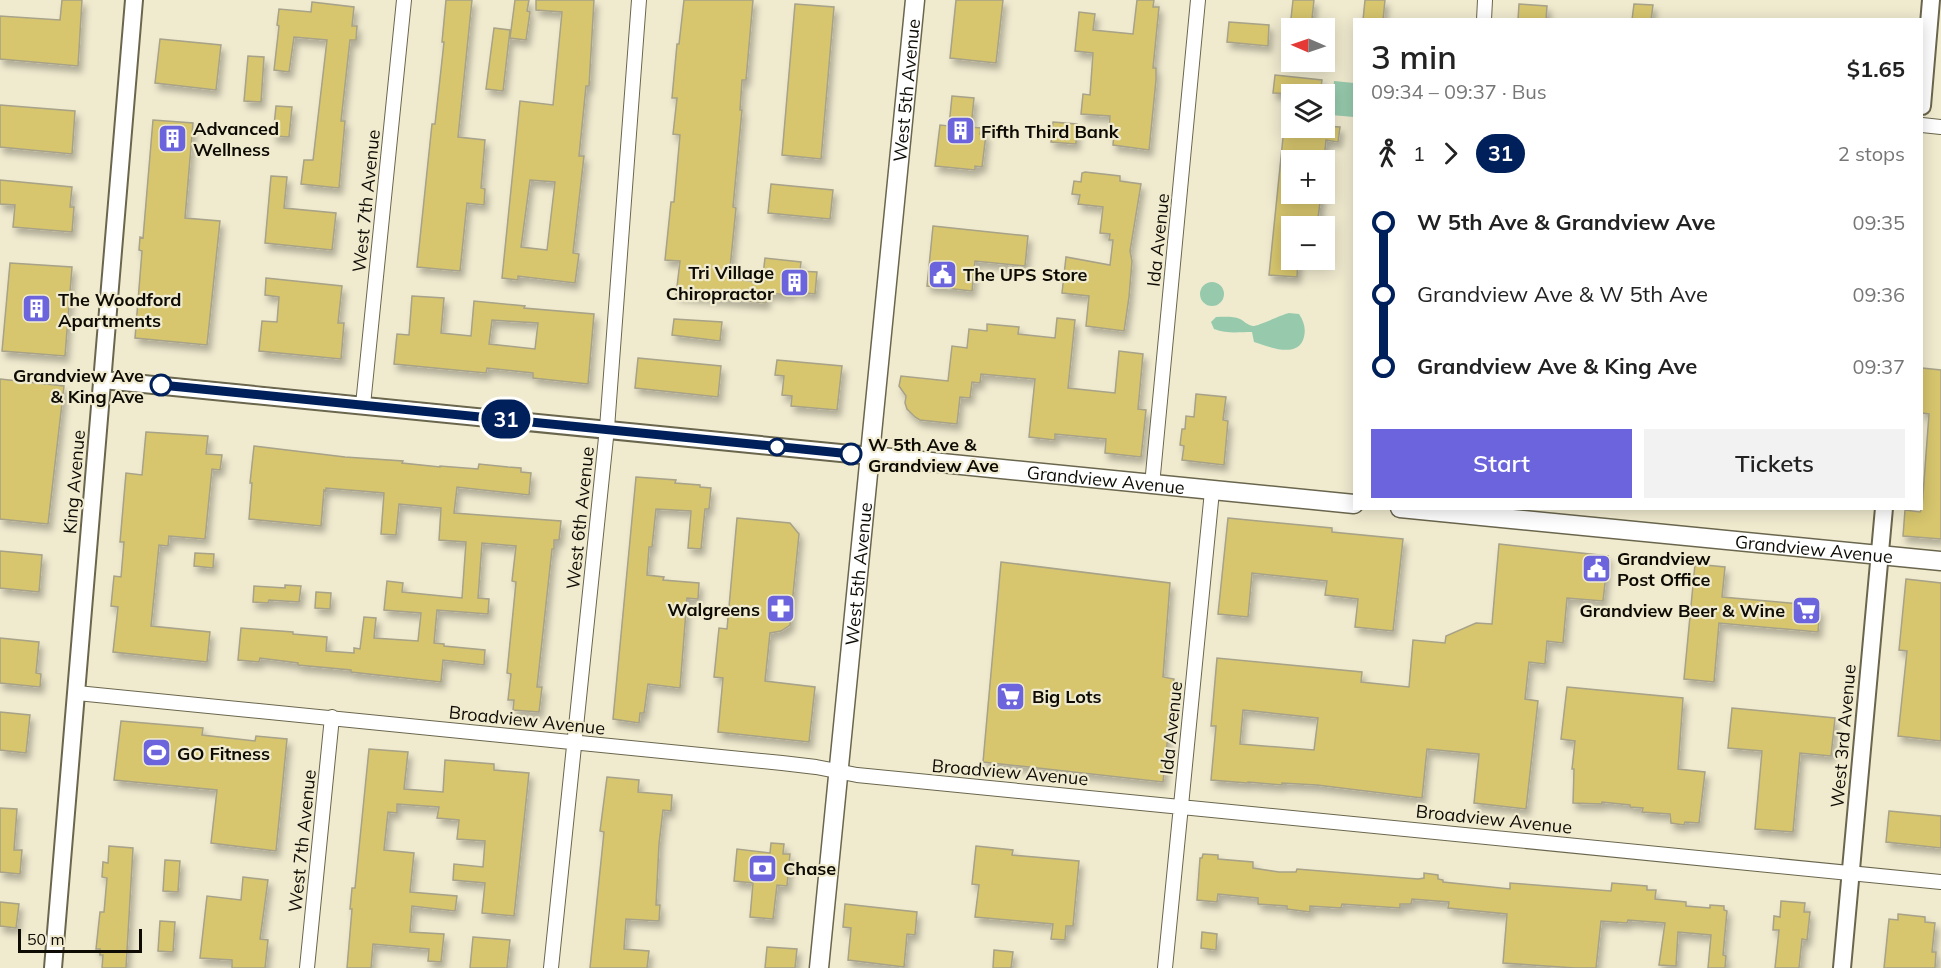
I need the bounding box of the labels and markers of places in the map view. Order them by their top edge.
building icon: Fifth Third Bank [944,115,976,147]
place label: Advanced Wellness [193,117,279,161]
place label: Fifth Third Bank [981,120,1120,143]
building icon: Advanced Wellness [156,122,188,154]
public building icon: The UPS Store [926,258,958,290]
place label: Tri Village Chiropractor [666,261,775,305]
place label: The UPS Store [963,263,1087,286]
building icon: Tri Village Chiropractor [779,266,811,298]
place label: The Woodford Apartments [58,288,181,332]
building icon: The Woodford Apartments [21,293,53,325]
place label: Grandview Ave & King Ave [13,364,144,408]
marker: Grandview Ave & King Ave [150,374,172,396]
place label: W 5th Ave & Grandview Ave [868,433,999,477]
unlabelled marker [768,438,786,456]
marker: W 5th Ave & Grandview Ave [840,443,862,465]
place label: Grandview Post Office [1617,547,1711,591]
public building icon: Grandview Post Office [1580,552,1612,584]
pharmacy icon: Walgreens [765,593,797,625]
supermarket icon: Grandview Beer & Wine [1790,594,1822,626]
place label: Walgreens [667,598,760,621]
place label: Grandview Beer & Wine [1579,599,1785,622]
supermarket icon: Big Lots [995,680,1027,712]
place label: Big Lots [1032,685,1102,708]
sports icon: GO Fitness [140,737,172,769]
place label: GO Fitness [177,742,270,765]
bank icon: Chase [746,852,778,884]
place label: Chase [783,857,836,880]

